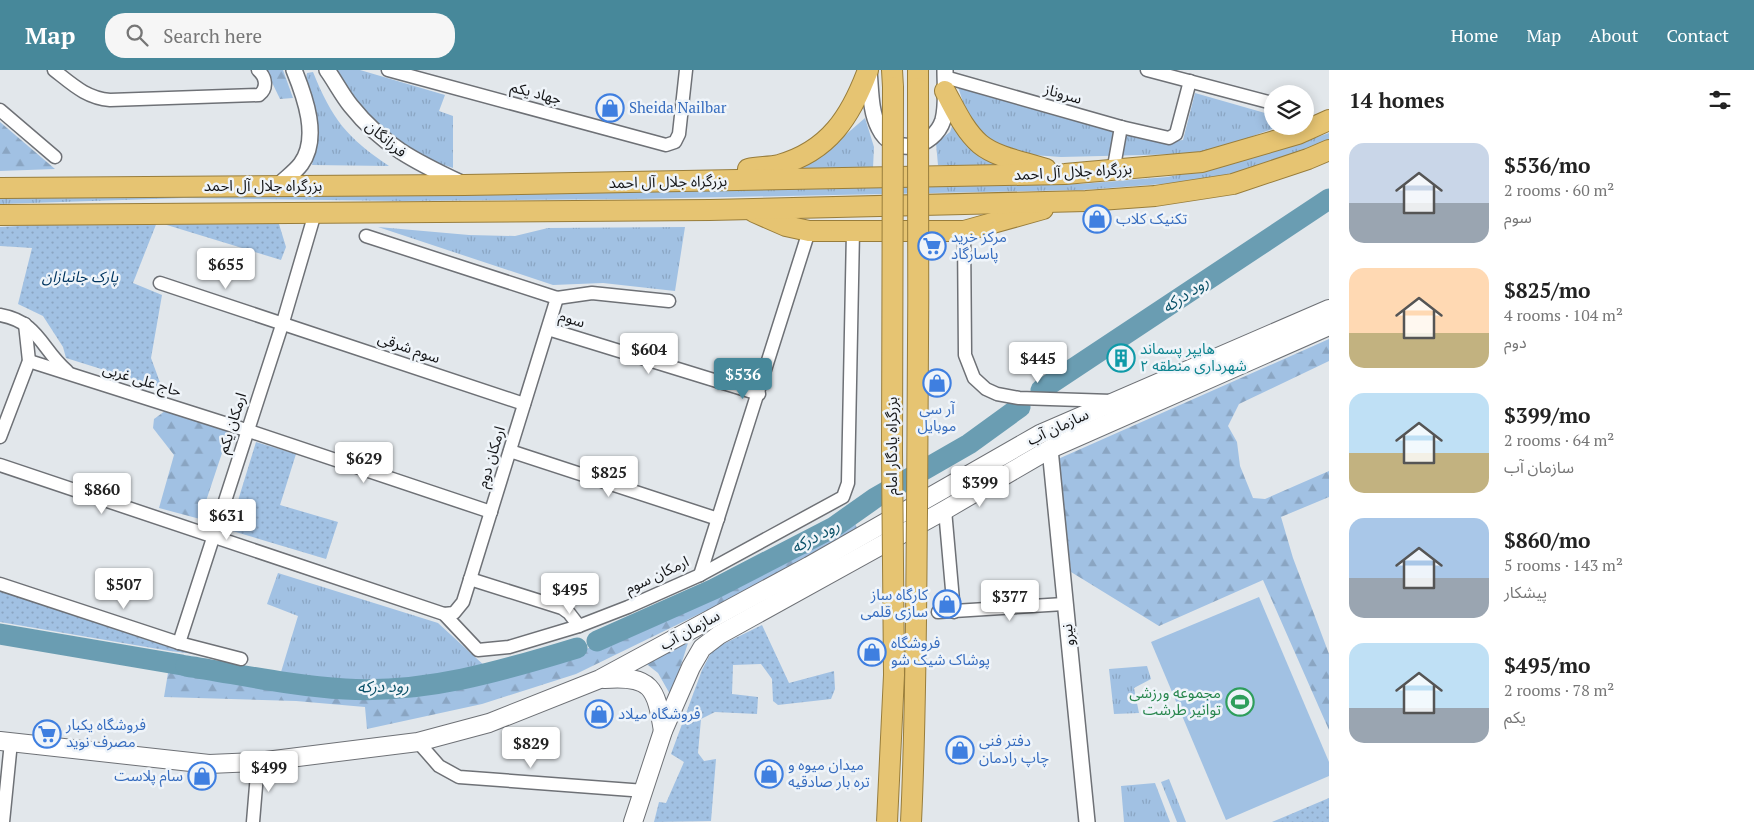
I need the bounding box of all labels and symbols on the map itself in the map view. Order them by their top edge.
street label: جهاد یکم [508,76,564,110]
street label: سروناز [1041,78,1085,108]
shop icon: Sheida Nailbar [595,93,625,123]
place label: Sheida Nailbar [629,97,727,117]
street label: فرزانگان [362,115,412,161]
street label: بزرگراه جلال آل احمد [1013,158,1133,184]
street label: بزرگراه جلال آل احمد [609,170,727,192]
street label: بزرگراه جلال آل احمد [204,175,322,195]
shop icon: تکنیک کلاب [1082,204,1112,234]
place label: تکنیک کلاب [1116,208,1187,228]
place label: مرکز خرید پاسارگاد [951,226,1007,264]
supermarket icon: مرکز خرید پاسارگاد [917,231,947,261]
pin: $655 [196,248,256,290]
park label: پارک جانبازان [42,266,119,287]
water label: رود درکه [1157,270,1213,318]
street label: سوم [556,305,588,333]
street label: سوم شرقی [375,327,443,369]
pin: $604 [619,332,679,375]
place label: هایپر پسماند شهرداری منطقه ۲ [1140,338,1247,375]
pin: $445 [1008,342,1068,384]
building icon: هایپر پسماند شهرداری منطقه ۲ [1106,343,1136,373]
street label: حاج علی غربی [100,358,184,403]
pin: $536 [713,358,773,400]
shop icon: آر سی موبایل [922,368,952,398]
street label: ارمکان یکم [212,390,252,456]
street label: بزرگراه یادگار امام [881,397,903,495]
place label: آر سی موبایل [918,398,956,435]
street label: سازمان آب [1024,403,1092,449]
street label: ارمکان دوم [471,423,511,491]
pin: $629 [334,442,394,484]
pin: $825 [579,456,639,498]
pin: $399 [950,466,1010,508]
pin: $860 [72,472,132,515]
pin: $631 [197,498,257,541]
water label: رود درکه [787,514,843,558]
street label: ارمکان سوم [621,551,693,599]
pin: $507 [94,568,154,610]
pin: $495 [540,572,600,615]
pin: $377 [980,580,1040,622]
place label: کارگاه ساز سازی قلمی [860,584,929,621]
shop icon: کارگاه ساز سازی قلمی [932,589,962,619]
street label: سازمان آب [656,604,723,654]
street label: نیرو [1056,623,1078,647]
place label: فروشگاه پوشاک شیک شو [891,632,990,670]
shop icon: فروشگاه پوشاک شیک شو [857,637,887,667]
water label: رود درکه [357,675,409,697]
place label: مجموعه ورزشی توانیر طرشت [1129,682,1221,719]
sports icon: مجموعه ورزشی توانیر طرشت [1225,687,1255,717]
shop icon: فروشگاه میلاد [584,699,614,729]
place label: فروشگاه میلاد [618,703,701,723]
place label: فروشگاه یکبار مصرف نوید [65,714,146,751]
supermarket icon: فروشگاه یکبار مصرف نوید [32,719,62,749]
pin: $829 [501,726,561,769]
place label: دفتر فنی چاپ رادمان [979,730,1049,768]
shop icon: دفتر فنی چاپ رادمان [945,735,975,765]
pin: $499 [239,750,299,793]
place label: میدان میوه و تره بار صادقیه [788,754,870,791]
shop icon: میدان میوه و تره بار صادقیه [754,759,784,789]
shop icon: سام پلاست [187,761,217,791]
place label: سام پلاست [114,765,183,787]

